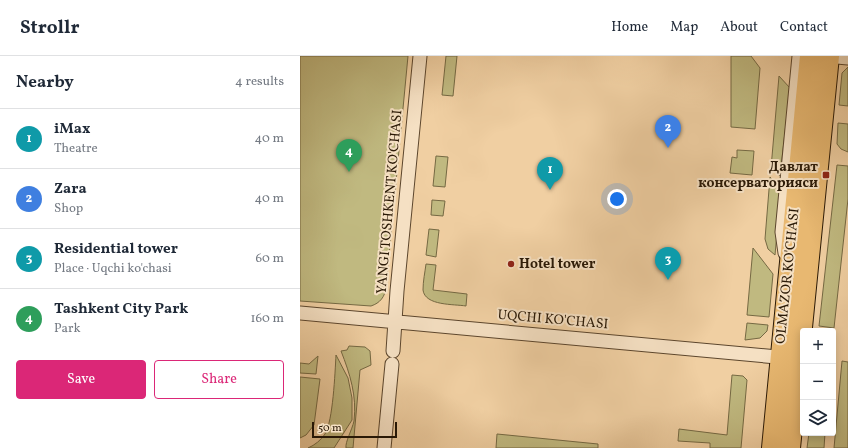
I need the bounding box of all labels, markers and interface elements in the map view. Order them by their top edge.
text: Strollr [20,15,80,41]
text: Home [611,18,648,37]
text: Map [670,18,698,37]
text: About [720,18,758,37]
text: Contact [780,18,828,37]
text: Nearby [16,71,74,94]
text: 4 results [235,73,284,91]
street label: YANGI TOSHKENT KO'CHASI [372,109,408,295]
pin: 2 [655,115,681,148]
text: iMax [54,119,90,140]
text: 1 [26,130,32,148]
text: 40 m [255,130,284,148]
pin: 4 [336,139,362,172]
text: Theatre [54,140,98,158]
pin: 1 [537,157,563,190]
place label: Давлат консерваторияси [698,158,818,193]
marker: Давлат консерваторияси [821,170,831,180]
text: Zara [54,179,87,200]
your location [607,189,627,209]
text: 2 [26,190,32,208]
text: 40 m [255,190,284,208]
text: Shop [54,200,83,218]
street label: OLMAZOR KO'CHASI [771,207,805,345]
text: Residential tower [54,239,178,260]
pin: 3 [655,247,681,280]
text: 3 [26,250,32,268]
text: 60 m [256,250,284,268]
place label: Hotel tower [519,255,596,274]
marker: Hotel tower [506,259,516,269]
text: Place · Uqchi ko'chasi [54,260,172,278]
text: Tashkent City Park [54,299,188,320]
street label: UQCHI KO'CHASI [497,306,609,334]
text: 4 [25,310,33,328]
text: 160 m [250,310,284,328]
text: Park [54,320,81,338]
map controls [800,328,836,436]
button: + [800,328,836,364]
button: Save [16,360,146,399]
button: Share [154,360,284,399]
button: − [800,364,836,400]
button: layers [800,400,836,436]
scale bar [312,420,397,439]
text: 50 m [318,421,342,436]

